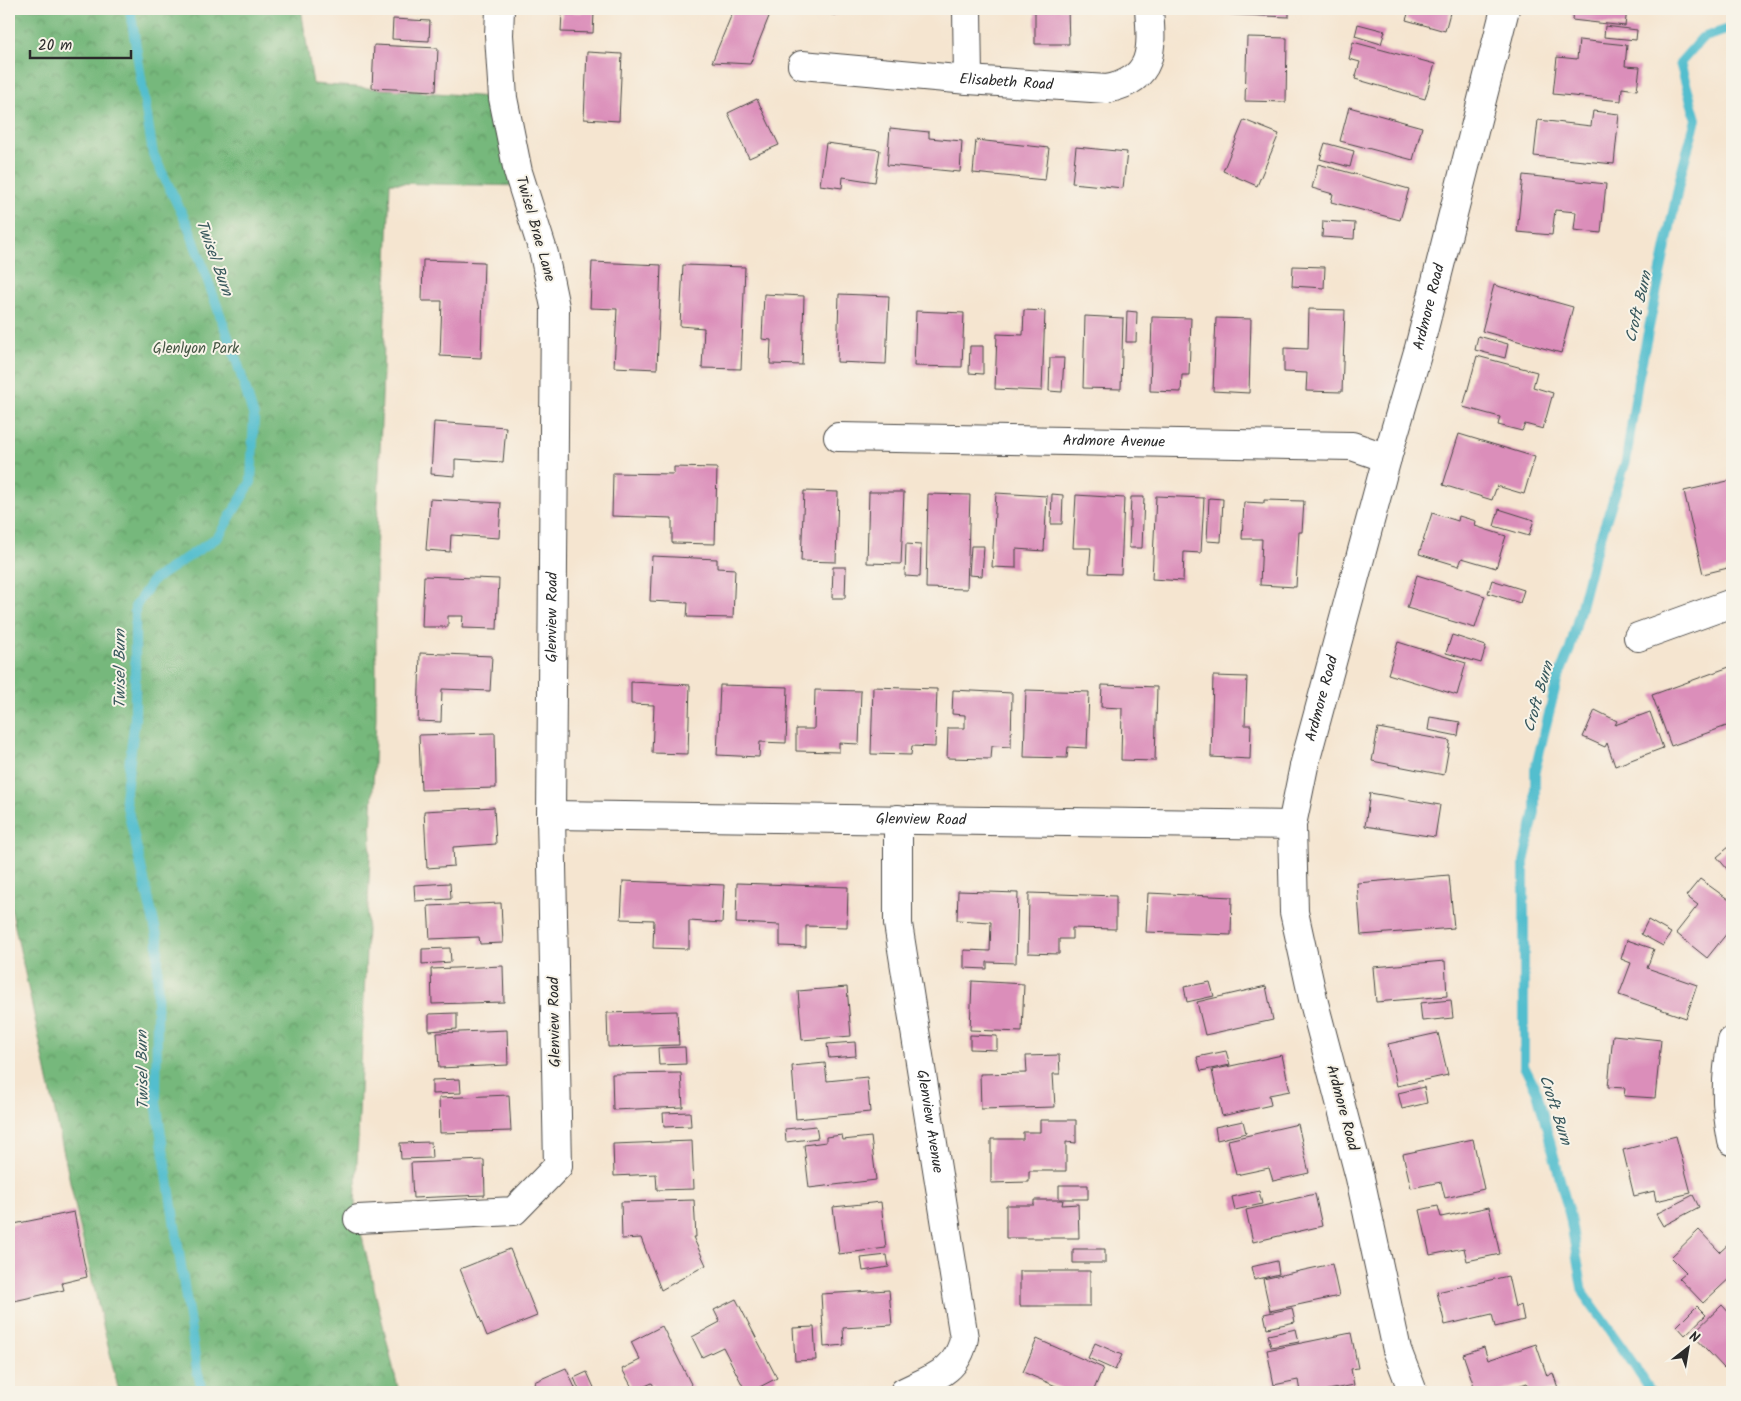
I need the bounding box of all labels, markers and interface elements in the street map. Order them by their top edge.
scale bar [30,28,131,60]
text: 20 m [38,34,72,58]
street label: Elisabeth Road [958,67,1054,98]
street label: Twisel Brae Lane [508,173,562,285]
water label: Twisel Burn [189,217,240,301]
street label: Ardmore Road [1407,261,1452,353]
water label: Croft Burn [1619,267,1660,345]
park label: Glenlyon Park [153,337,240,361]
street label: Ardmore Avenue [1063,429,1166,455]
street label: Glenview Road [540,571,565,663]
water label: Twisel Burn [108,628,133,709]
street label: Ardmore Road [1299,652,1345,744]
water label: Croft Burn [1517,657,1561,735]
street label: Glenview Road [876,807,967,833]
street label: Glenview Road [542,976,568,1067]
water label: Twisel Burn [130,1029,156,1110]
street label: Ardmore Road [1319,1062,1365,1154]
street label: Glenview Avenue [909,1068,950,1175]
water label: Croft Burn [1532,1072,1579,1150]
north arrow [1664,1324,1714,1374]
text: N [1685,1326,1704,1350]

